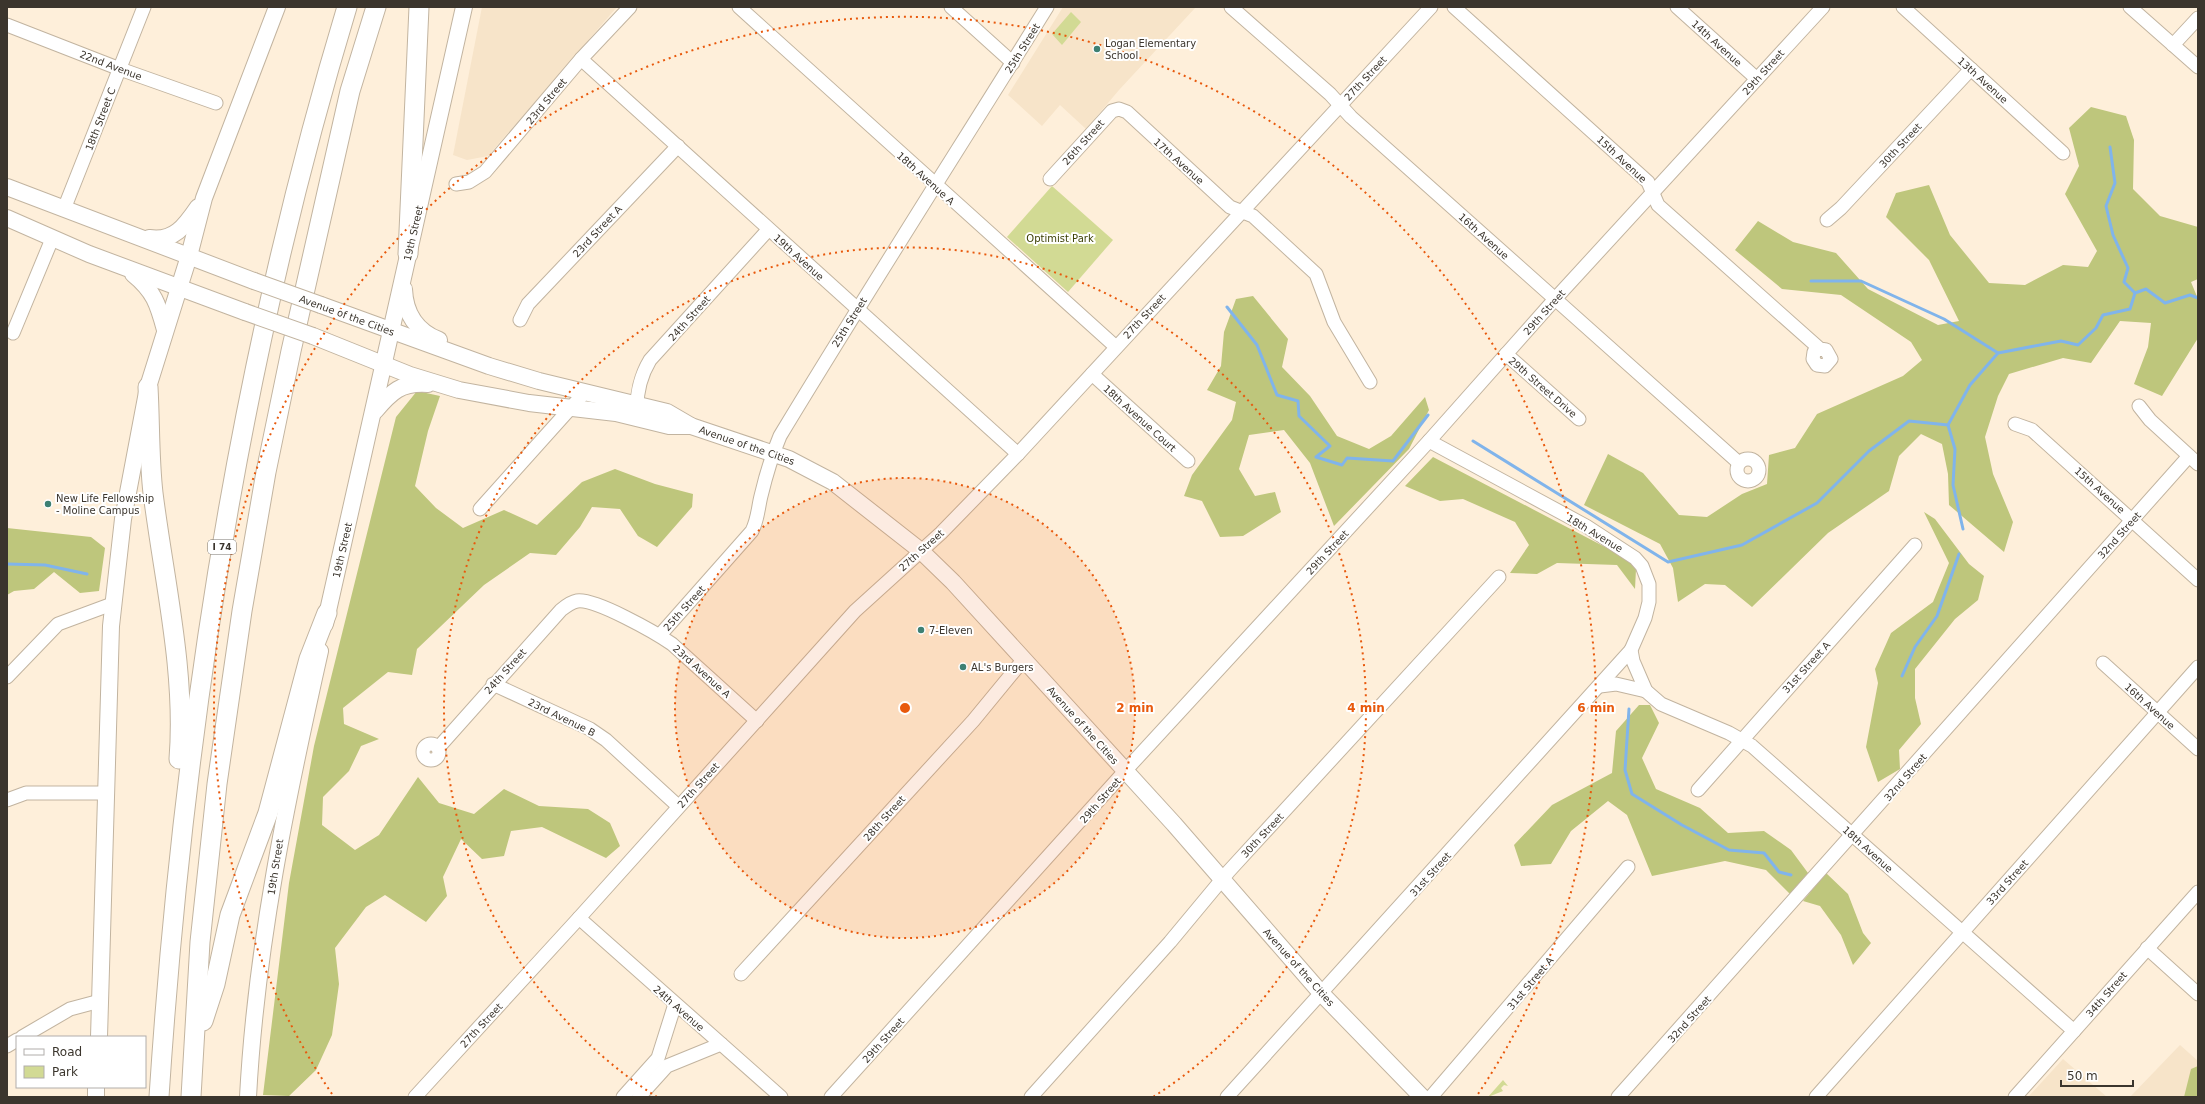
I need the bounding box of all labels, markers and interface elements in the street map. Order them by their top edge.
street label: 14th Avenue [1689,18,1744,69]
street label: 25th Street [1003,21,1042,75]
place label: Logan Elementary School [1105,38,1196,61]
marker: Logan Elementary School [1092,44,1102,54]
street label: 29th Street [1740,48,1786,97]
street label: 22nd Avenue [78,49,143,82]
street label: 27th Street [1342,54,1389,103]
street label: 13th Avenue [1955,55,2010,106]
street label: 23rd Street [524,76,569,127]
street label: 18th Street C [83,86,118,152]
street label: 26th Street [1060,118,1106,167]
street label: 30th Street [1877,121,1924,170]
street label: 15th Avenue [1595,134,1649,185]
street label: 17th Avenue [1151,136,1206,187]
street label: 18th Avenue A [895,150,957,207]
street label: 23rd Street A [571,203,624,259]
street label: 19th Street [402,204,425,262]
street label: 16th Avenue [1456,211,1511,262]
street label: 19th Avenue [771,232,826,283]
park label: Optimist Park [1026,233,1094,244]
street label: 29th Street [1521,288,1567,337]
street label: 27th Street [1121,292,1168,341]
street label: Avenue of the Cities [298,293,396,338]
street label: 24th Street [666,294,712,343]
street label: 25th Street [830,295,869,349]
street label: 29th Street Drive [1506,355,1579,420]
street label: 18th Avenue Court [1101,383,1178,454]
street label: Avenue of the Cities [698,424,796,467]
street label: 15th Avenue [2072,465,2127,516]
place label: New Life Fellowship - Moline Campus [56,493,154,516]
marker: New Life Fellowship - Moline Campus [43,499,53,509]
street label: 32nd Street [2096,510,2143,561]
street label: 18th Avenue [1565,512,1625,554]
street label: 19th Street [331,521,354,579]
street label: 27th Street [897,527,946,573]
street label: 29th Street [1304,528,1351,577]
road number: I 74 [208,540,236,554]
street label: 25th Street [661,584,707,633]
marker: 7-Eleven [916,625,926,635]
place label: 7-Eleven [929,625,973,636]
street label: 31st Street A [1780,639,1832,695]
street label: 23rd Avenue A [671,643,733,700]
street label: 24th Street [482,647,528,696]
marker: AL's Burgers [958,662,968,672]
place label: AL's Burgers [971,662,1034,673]
street label: 16th Avenue [2122,681,2177,732]
street label: Avenue of the Cities [1045,684,1120,766]
street label: 23rd Avenue B [526,696,597,739]
centre of rings [898,701,912,715]
text: 2 min [1116,701,1154,715]
text: 4 min [1347,701,1385,715]
text: 6 min [1577,701,1615,715]
street label: 32nd Street [1882,751,1929,803]
street label: 27th Street [675,761,721,810]
street label: 29th Street [1078,775,1123,825]
street label: 28th Street [861,794,907,843]
street label: 30th Street [1239,811,1286,860]
street label: 18th Avenue [1840,824,1895,875]
street label: 19th Street [266,838,285,896]
street label: 31st Street [1408,850,1453,899]
street label: 33rd Street [1984,858,2030,907]
street label: Avenue of the Cities [1261,926,1336,1008]
street label: 31st Street A [1505,955,1556,1012]
street label: 34th Street [2084,969,2129,1019]
street label: 24th Avenue [651,983,706,1033]
street label: 32nd Street [1666,994,1713,1045]
street label: 27th Street [458,1001,505,1050]
street label: 29th Street [860,1016,906,1065]
legend [16,1036,146,1088]
text: Road [52,1045,82,1059]
scale bar [2061,1062,2133,1088]
text: Park [52,1065,78,1079]
text: 50 m [2067,1069,2098,1083]

